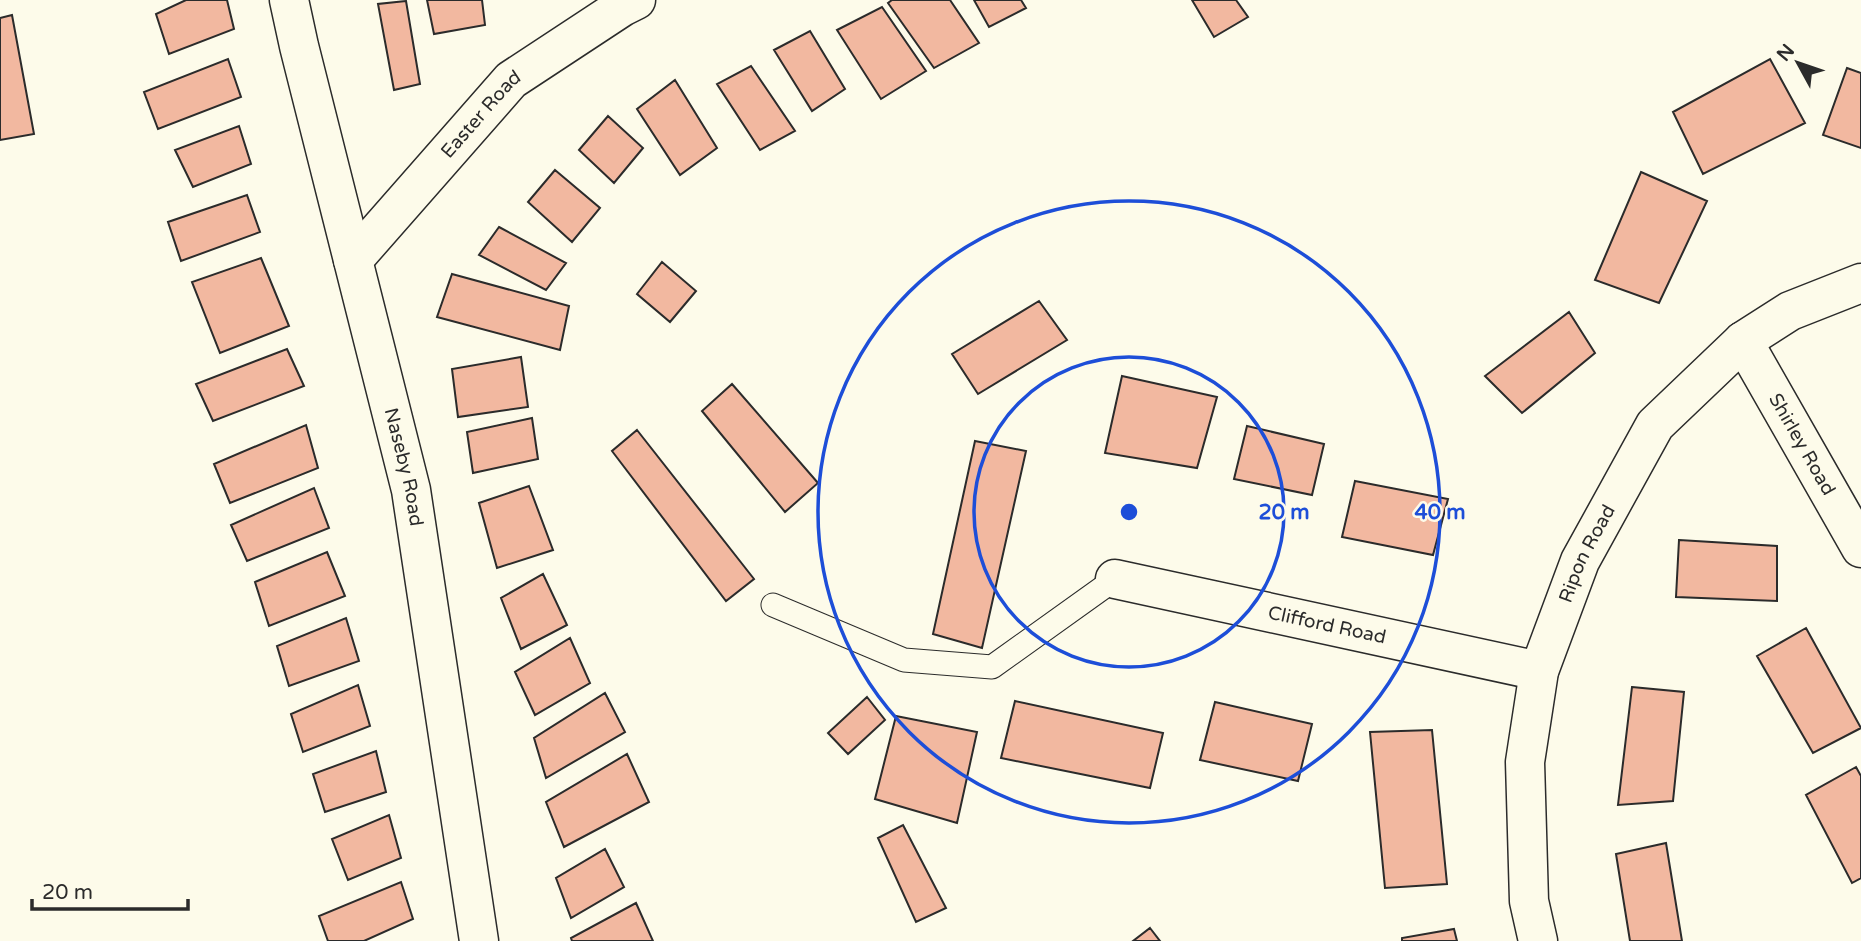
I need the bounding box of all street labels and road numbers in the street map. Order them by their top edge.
street label: Easter Road [437,66,525,163]
street label: Shirley Road [1764,390,1840,499]
street label: Naseby Road [380,406,427,528]
street label: Ripon Road [1554,501,1620,606]
street label: Clifford Road [1266,602,1388,649]

